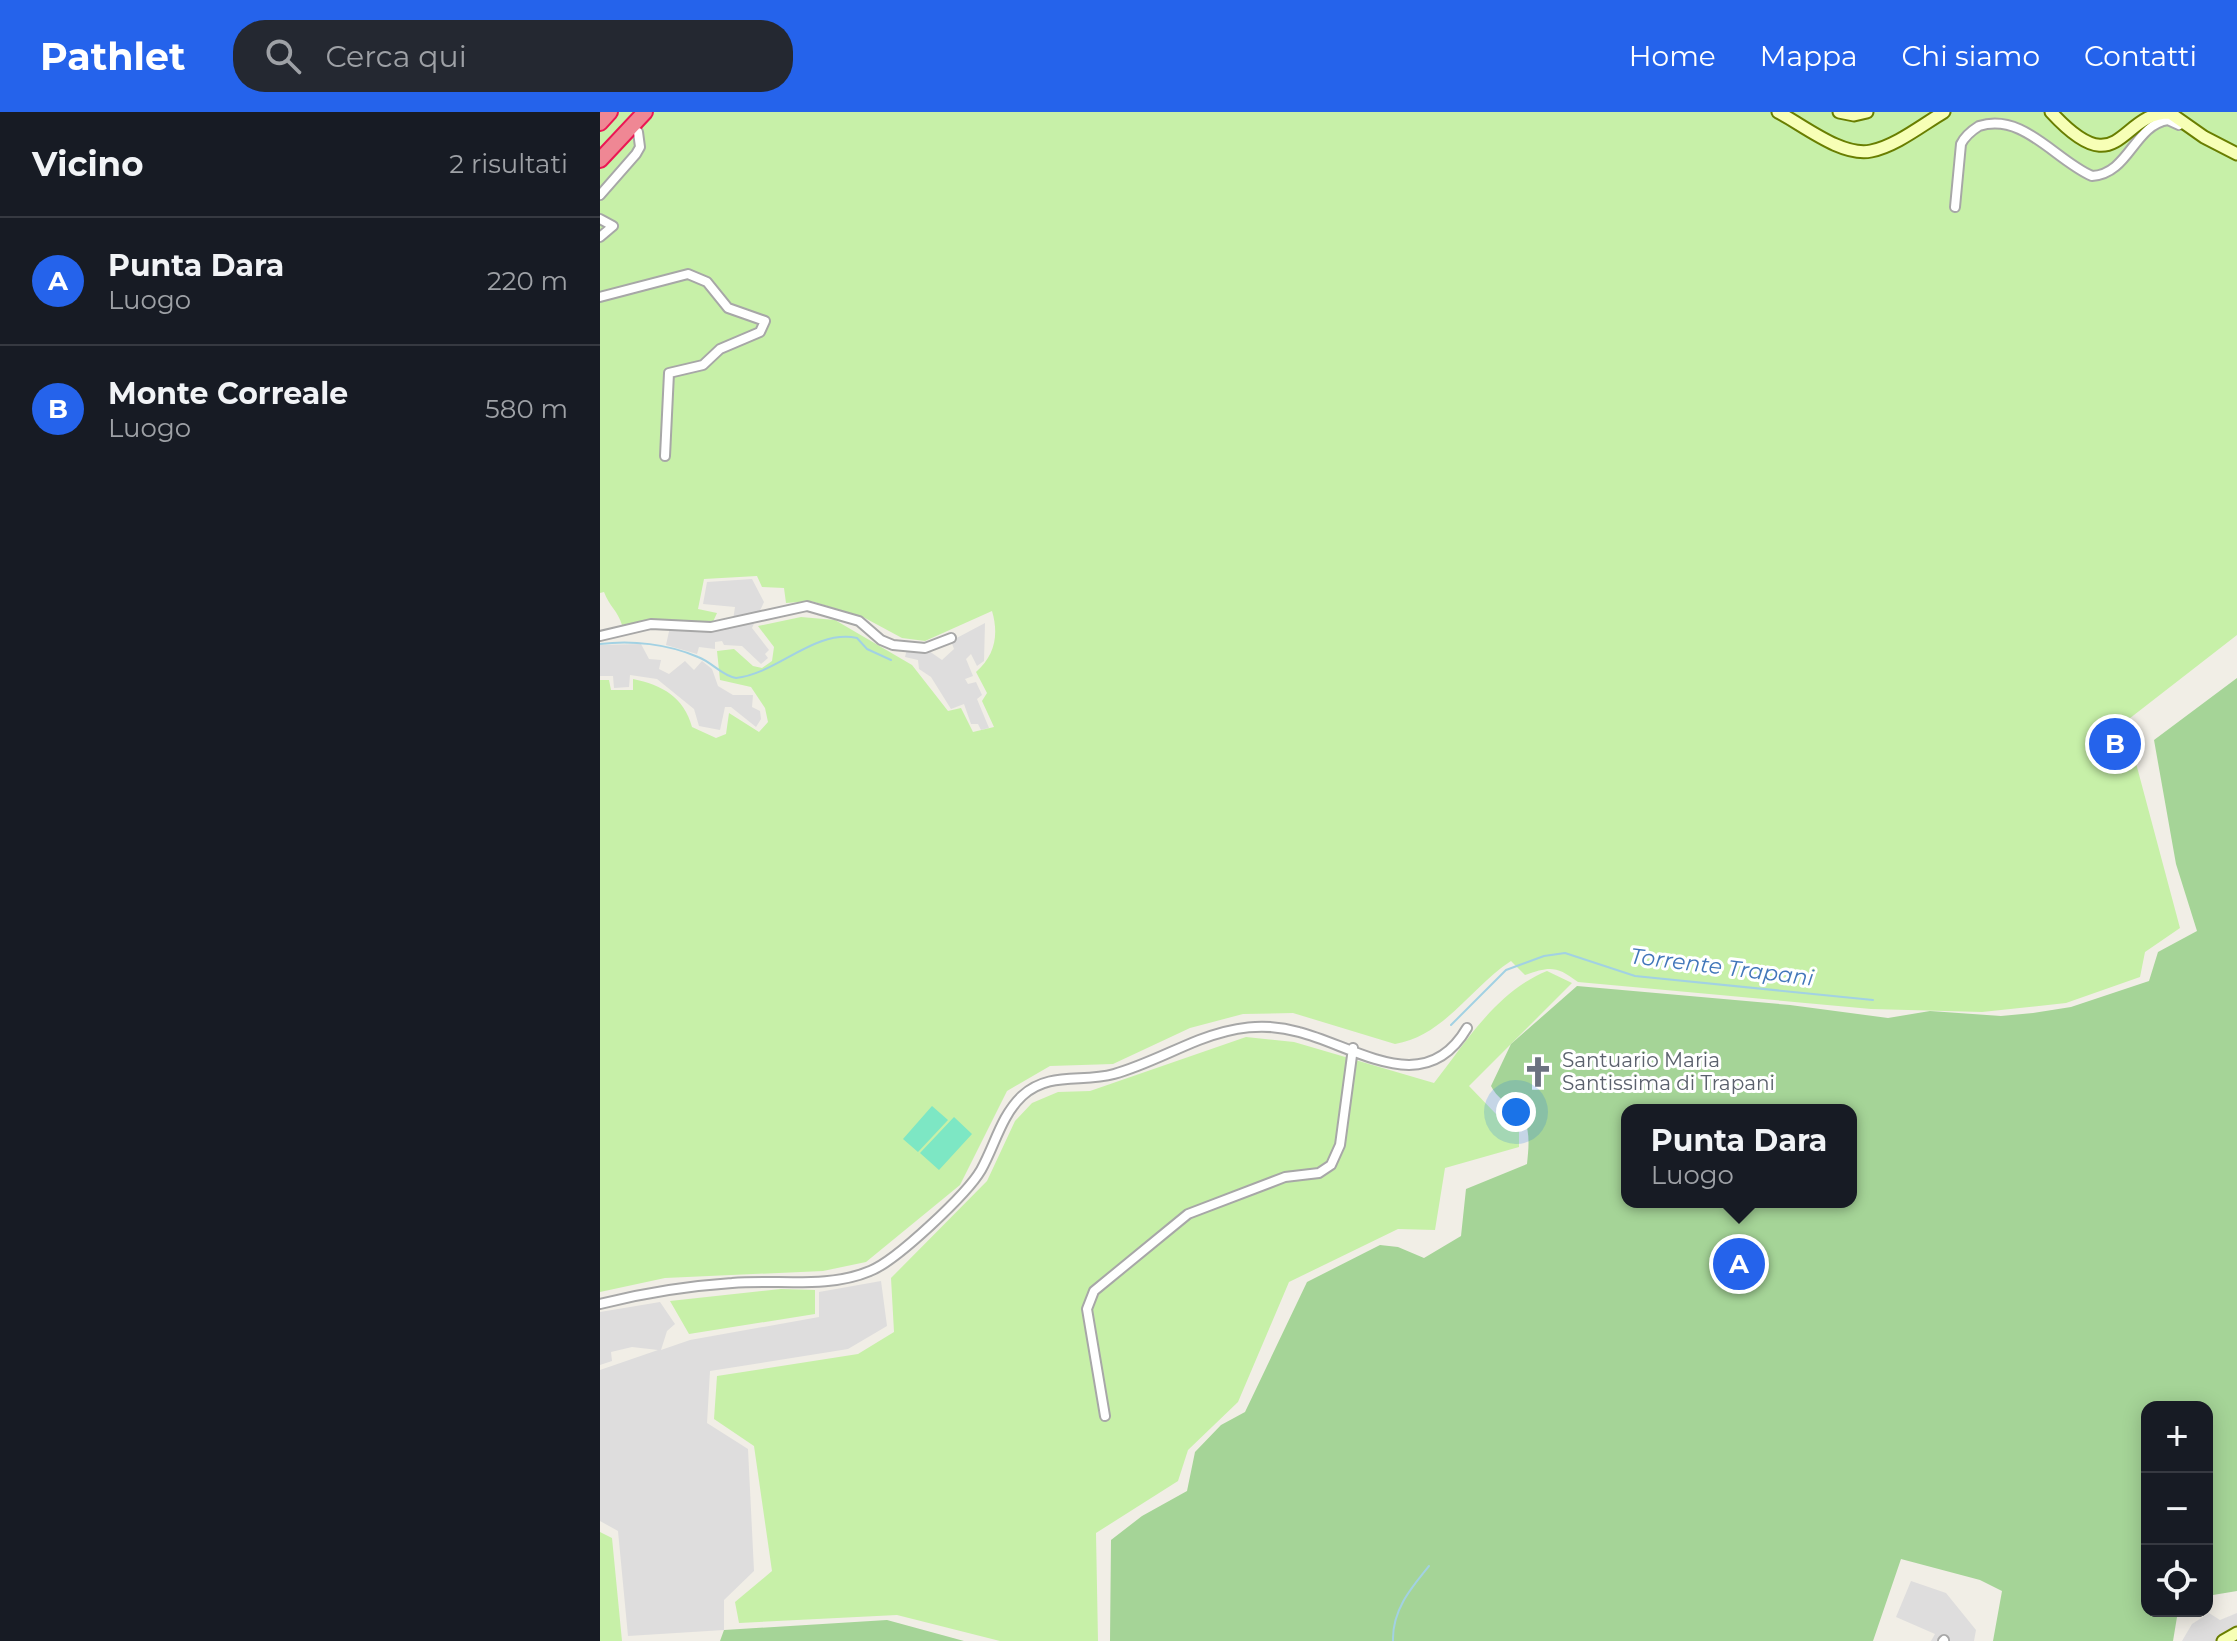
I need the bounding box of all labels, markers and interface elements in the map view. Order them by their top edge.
search box [233,20,793,92]
text: Pathlet [40,33,185,80]
icon: search [261,34,305,78]
text: Cerca qui [325,38,467,75]
text: Home [1629,39,1716,73]
text: Mappa [1760,39,1857,73]
text: Chi siamo [1901,39,2040,73]
text: Contatti [2084,39,2197,73]
text: Vicino [32,143,144,185]
text: 2 risultati [449,148,568,180]
text: Punta Dara [108,247,284,284]
text: A [48,265,68,297]
text: 220 m [487,265,568,297]
text: Luogo [108,284,191,316]
text: Monte Correale [108,375,348,412]
text: B [48,393,68,425]
text: 580 m [485,393,568,425]
text: Luogo [108,412,191,444]
pin: B [2089,714,2141,774]
water label: Torrente Trapani [1629,942,1815,992]
place label: Santuario Maria Santissima di Trapani [1562,1048,1775,1095]
church icon: Santuario Maria Santissima di Trapani [1521,1055,1555,1089]
your location [1496,1092,1536,1132]
popup [1621,1104,1857,1208]
text: Punta Dara [1651,1122,1827,1159]
text: Luogo [1651,1159,1734,1191]
pin: A [1713,1234,1765,1294]
map controls [2141,1401,2213,1617]
button: + [2141,1401,2213,1473]
button: − [2141,1473,2213,1545]
button: locate [2141,1545,2213,1617]

